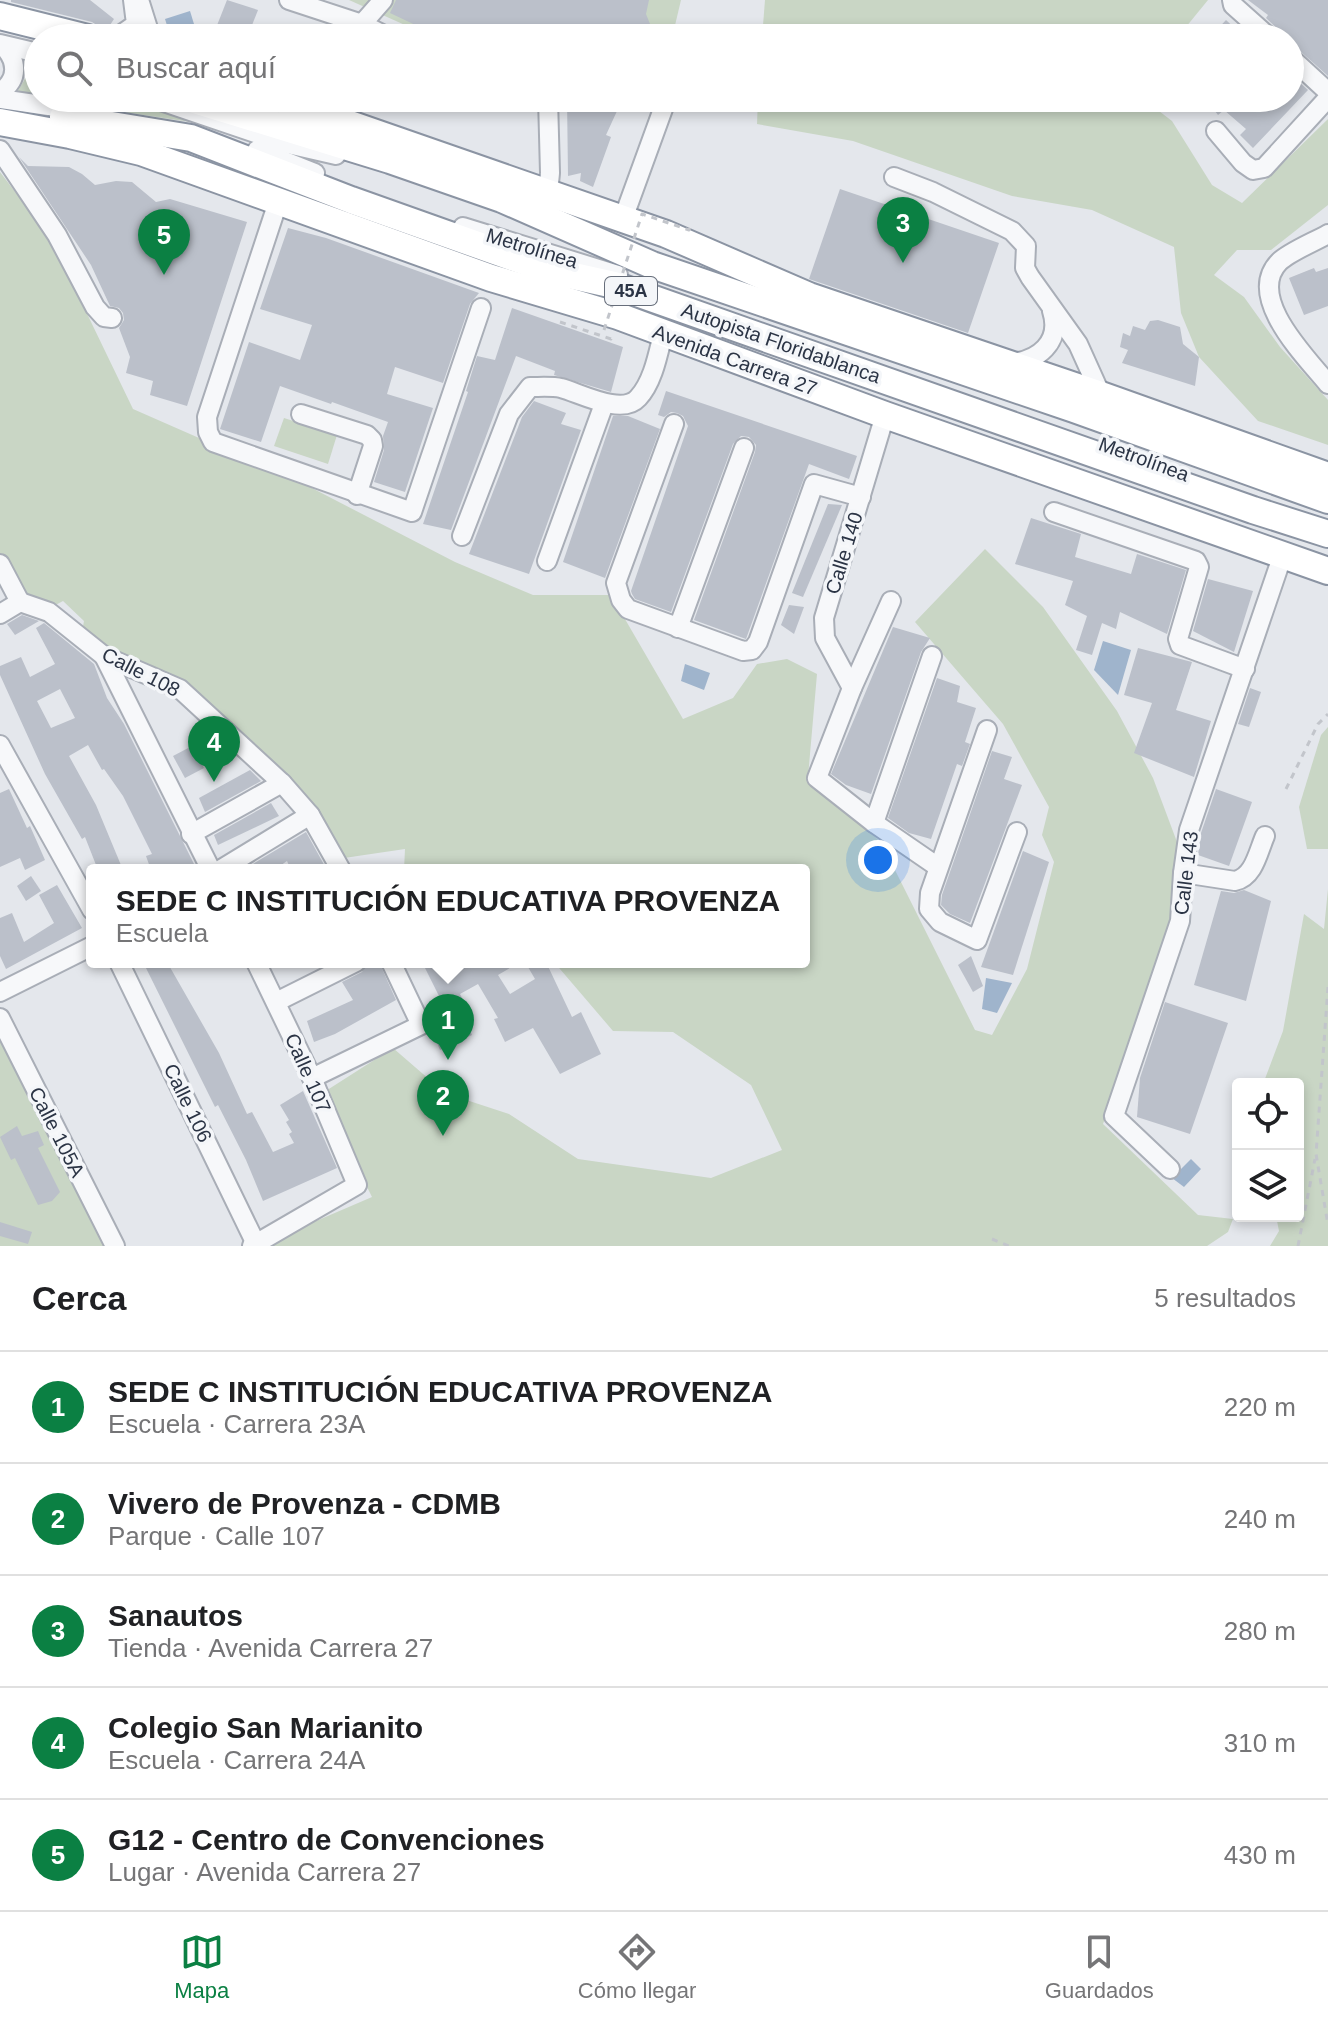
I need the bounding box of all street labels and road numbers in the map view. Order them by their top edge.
street label: Metrolínea [484,224,581,273]
road number: 45A [605,277,657,305]
street label: Autopista Floridablanca [679,299,884,388]
street label: Avenida Carrera 27 [650,320,820,400]
street label: Metrolínea [1096,433,1193,486]
street label: Calle 140 [821,509,867,597]
street label: Calle 108 [98,643,184,701]
street label: Calle 143 [1170,830,1202,916]
street label: Calle 107 [281,1030,335,1116]
street label: Calle 106 [160,1060,216,1146]
street label: Calle 105A [25,1083,89,1181]

